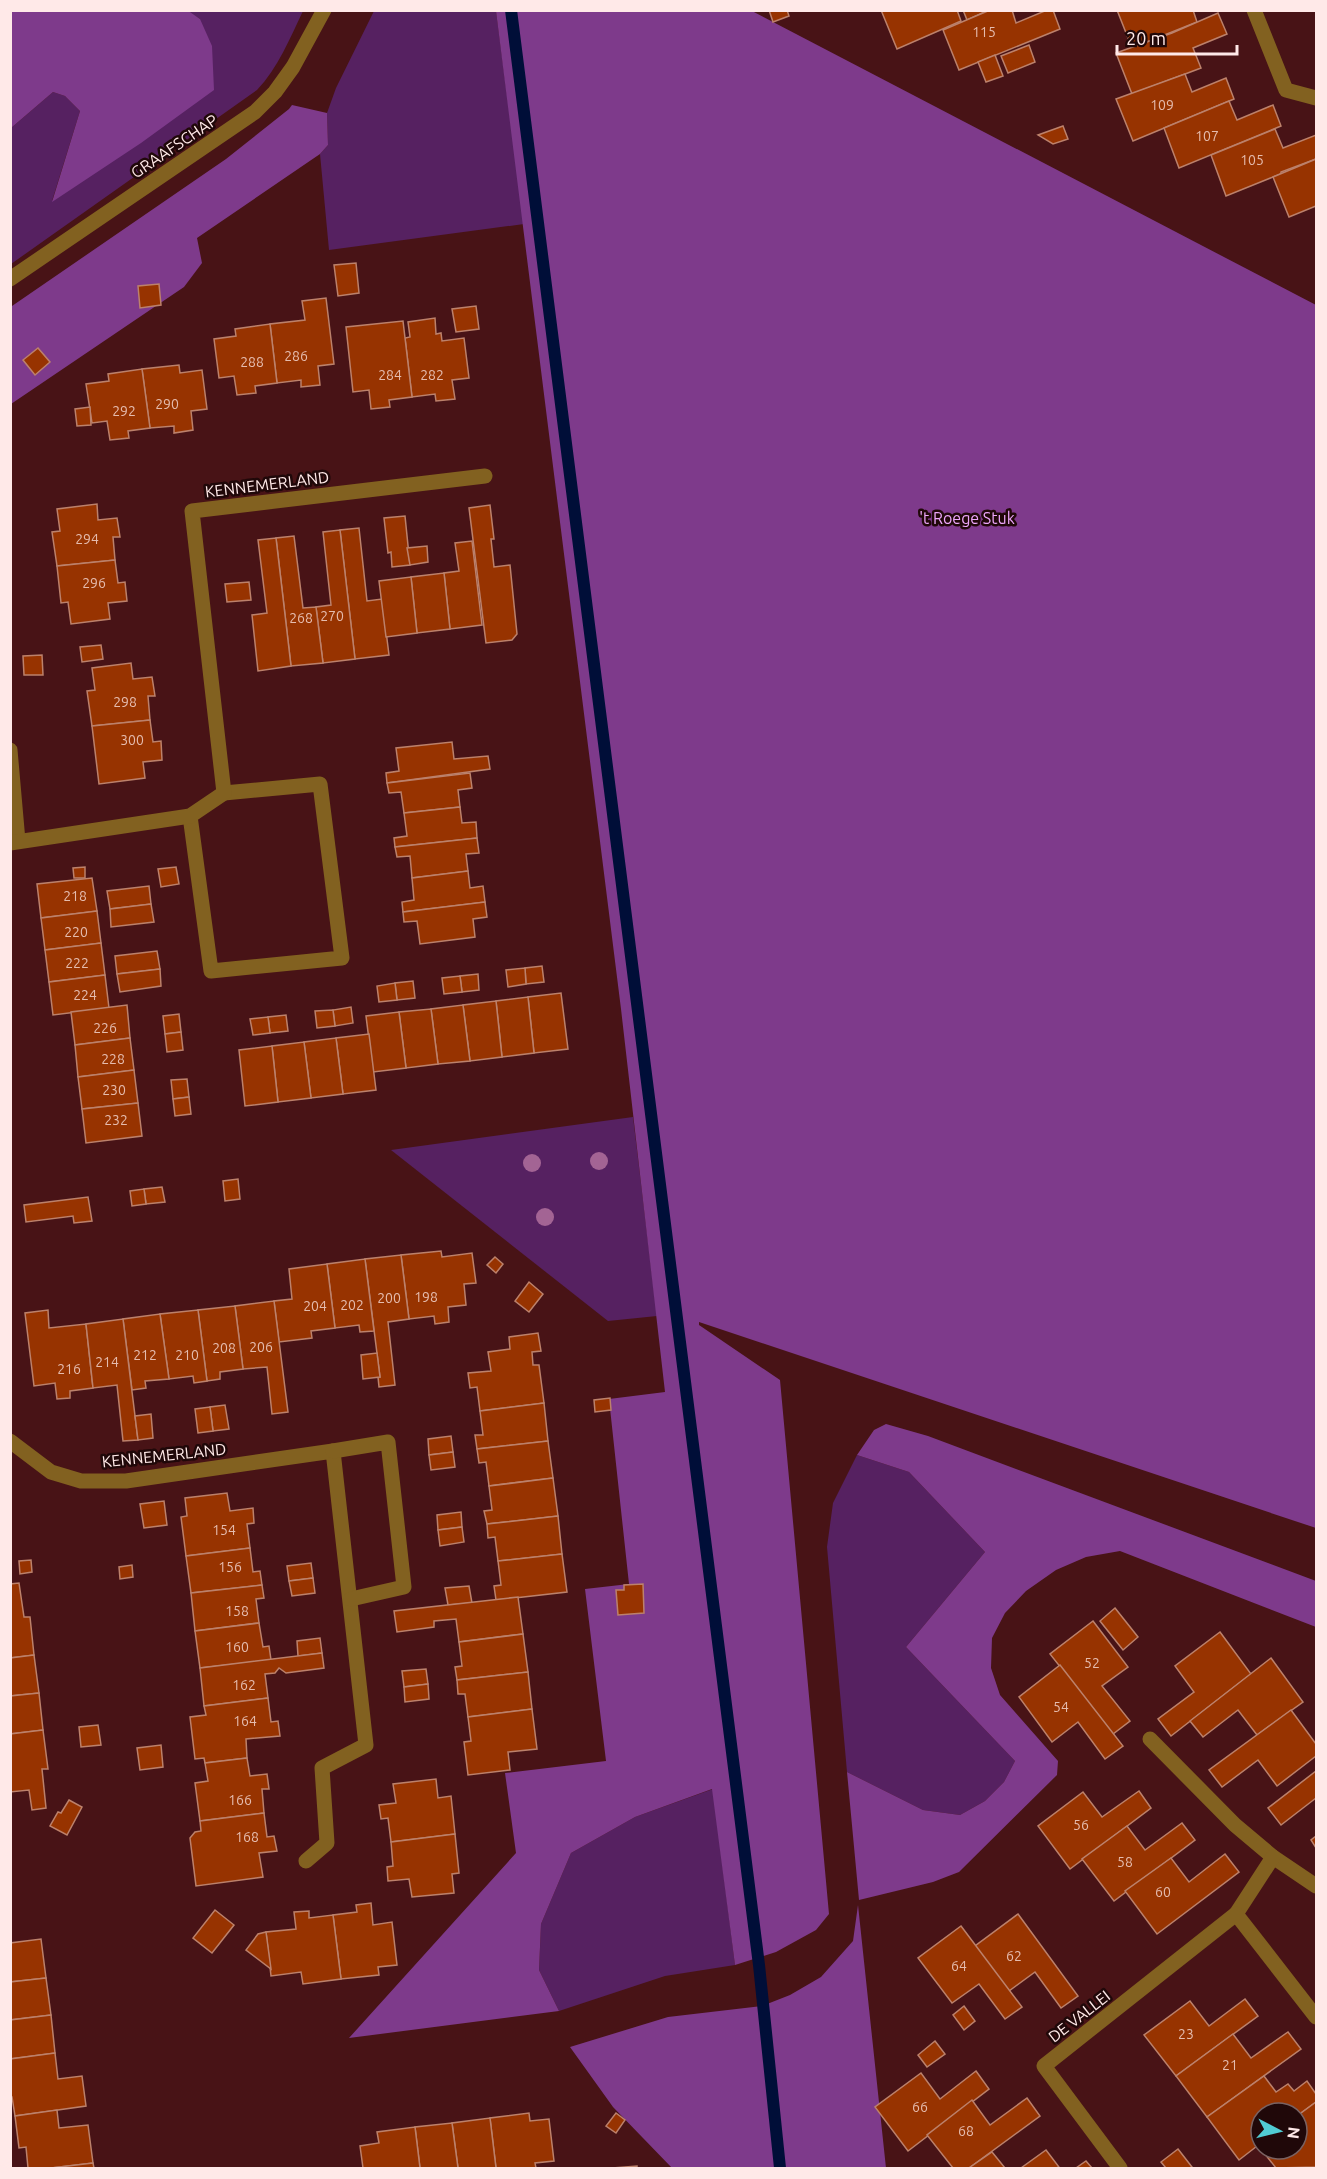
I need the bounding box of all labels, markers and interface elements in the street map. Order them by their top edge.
scale bar [1117,18,1237,56]
house number: 115 [972,24,996,40]
text: 20 m [1126,28,1166,48]
house number: 109 [1150,97,1174,113]
street label: GRAAFSCHAP [127,111,221,181]
house number: 107 [1195,128,1219,144]
house number: 105 [1240,152,1264,168]
house number: 286 [284,348,308,364]
house number: 288 [240,354,264,370]
house number: 284 [378,367,402,383]
house number: 282 [420,367,444,383]
house number: 290 [155,396,179,412]
house number: 292 [112,403,136,419]
street label: KENNEMERLAND [204,467,330,501]
park label: 't Roege Stuk [919,509,1015,527]
house number: 294 [75,531,99,547]
house number: 296 [82,575,106,591]
house number: 270 [320,608,344,624]
house number: 268 [289,610,313,626]
house number: 298 [113,694,137,710]
house number: 300 [120,732,144,748]
house number: 218 [63,888,87,904]
house number: 220 [64,924,88,940]
house number: 222 [65,955,89,971]
house number: 224 [73,987,97,1003]
house number: 226 [93,1020,117,1036]
house number: 228 [101,1051,125,1067]
house number: 230 [102,1082,126,1098]
house number: 232 [104,1112,128,1128]
house number: 198 [414,1289,438,1305]
house number: 200 [377,1290,401,1306]
house number: 202 [340,1297,364,1313]
house number: 204 [303,1298,327,1314]
house number: 206 [249,1339,273,1355]
house number: 208 [212,1340,236,1356]
house number: 212 [133,1347,157,1363]
house number: 210 [175,1347,199,1363]
house number: 214 [95,1354,119,1370]
house number: 216 [57,1361,81,1377]
street label: KENNEMERLAND [101,1440,227,1470]
house number: 154 [212,1522,236,1538]
house number: 156 [218,1559,242,1575]
house number: 158 [225,1603,249,1619]
house number: 160 [225,1639,249,1655]
house number: 52 [1084,1655,1100,1671]
house number: 162 [232,1677,256,1693]
house number: 54 [1053,1699,1069,1715]
house number: 164 [233,1713,257,1729]
house number: 166 [228,1792,252,1808]
house number: 56 [1073,1817,1089,1833]
house number: 168 [235,1829,259,1845]
house number: 58 [1117,1854,1133,1870]
house number: 60 [1155,1884,1171,1900]
house number: 62 [1006,1948,1022,1964]
house number: 64 [951,1958,967,1974]
street label: DE VALLEI [1045,1986,1113,2046]
house number: 23 [1178,2026,1194,2042]
house number: 21 [1222,2057,1238,2073]
house number: 66 [912,2099,928,2115]
north arrow [1249,2101,1309,2161]
house number: 68 [958,2123,974,2139]
text: N [1284,2126,1304,2140]

